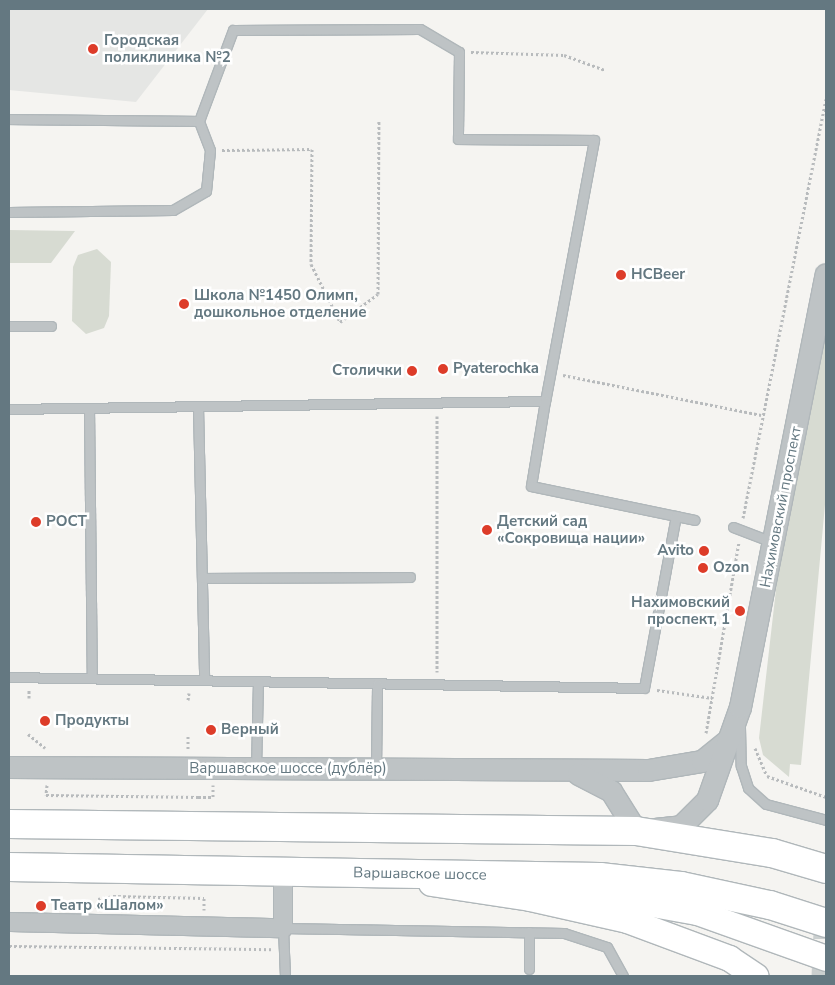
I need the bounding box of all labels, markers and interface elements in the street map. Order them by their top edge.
place label: Городская поликлиника №2 [104,31,231,66]
marker: Городская поликлиника №2 [86,42,100,56]
place label: HCBeer [631,266,685,284]
marker: HCBeer [615,269,627,281]
place label: Школа №1450 Олимп, дошкольное отделение [194,286,367,321]
marker: Школа №1450 Олимп, дошкольное отделение [178,298,190,310]
place label: Pyaterochka [453,360,539,378]
place label: Столички [332,362,402,380]
marker: Pyaterochka [437,363,449,375]
marker: Столички [406,365,418,377]
street label: Нахимовский проспект [757,425,805,589]
place label: Детский сад «Сокровища нации» [497,512,645,547]
place label: РОСТ [46,513,87,531]
marker: РОСТ [30,516,42,528]
marker: Детский сад «Сокровища нации» [481,524,493,536]
place label: Avito [657,542,694,560]
marker: Avito [698,545,710,557]
place label: Ozon [713,559,749,577]
marker: Ozon [697,562,709,574]
place label: Нахимовский проспект, 1 [631,593,730,628]
marker: Нахимовский проспект, 1 [734,605,746,617]
place label: Продукты [55,712,129,730]
marker: Продукты [39,715,51,727]
place label: Верный [221,721,279,739]
marker: Верный [205,724,217,736]
street label: Варшавское шоссе (дублёр) [189,760,387,778]
street label: Варшавское шоссе [353,864,487,884]
place label: Театр «Шалом» [51,897,164,915]
marker: Театр «Шалом» [35,900,47,912]

